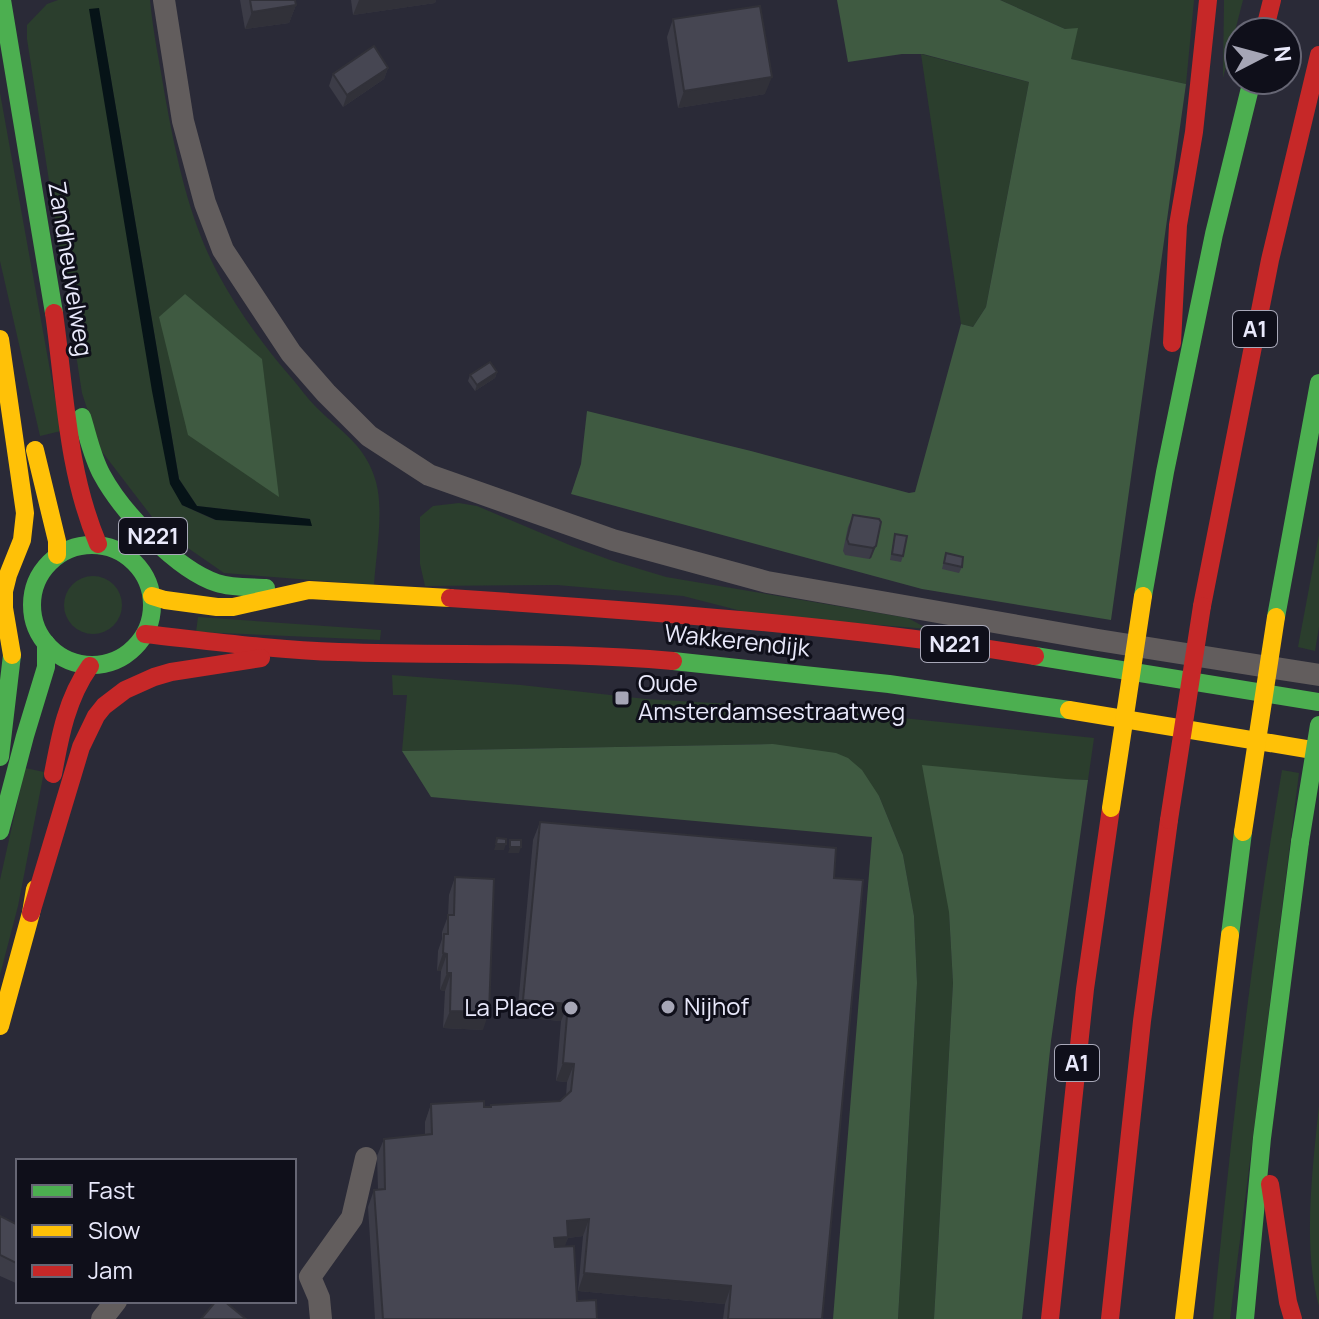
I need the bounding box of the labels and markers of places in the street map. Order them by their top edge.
place label: Oude Amsterdamsestraatweg [638,666,905,727]
marker: Oude Amsterdamsestraatweg [613,689,631,707]
place label: Nijhof [684,989,749,1022]
place label: La Place [464,990,555,1023]
marker: Nijhof [659,998,677,1016]
marker: La Place [562,999,580,1017]

